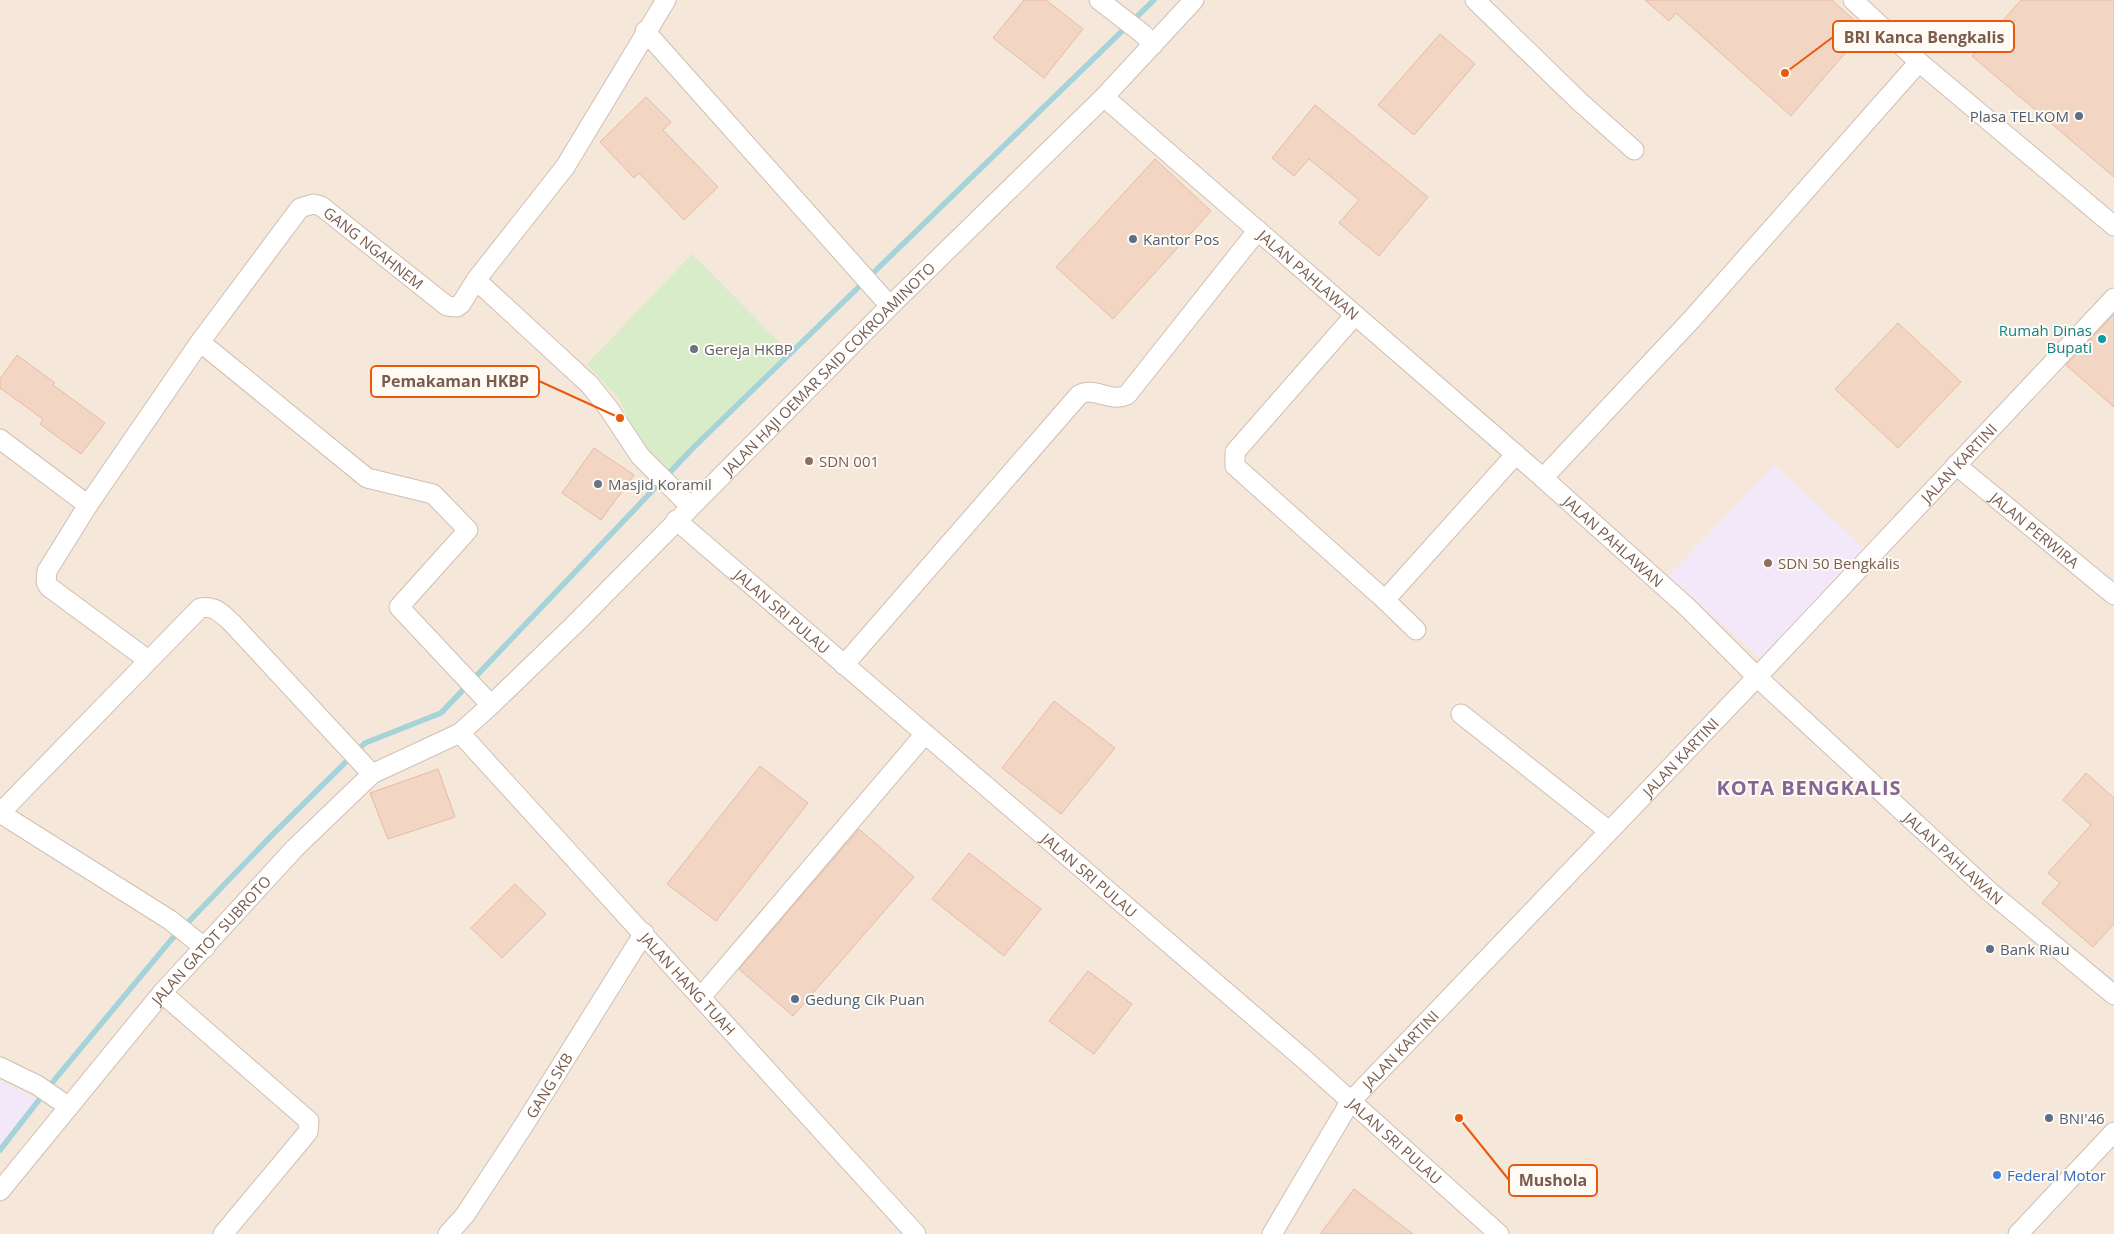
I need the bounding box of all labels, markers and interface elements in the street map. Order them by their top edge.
callout: BRI Kanca Bengkalis [1833,21,2014,52]
text: BRI Kanca Bengkalis [1844,26,2004,48]
place label: Plasa TELKOM [1970,106,2069,126]
marker: Plasa TELKOM [2073,110,2085,122]
street label: GANG NGAHNEM [319,202,428,294]
street label: JALAN PAHLAWAN [1252,224,1363,324]
place label: Kantor Pos [1143,229,1219,249]
marker: Kantor Pos [1127,233,1139,245]
street label: JALAN HAJI OEMAR SAID COKROAMINOTO [717,258,939,481]
place label: Rumah Dinas Bupati [1999,320,2092,357]
marker: Rumah Dinas Bupati [2096,333,2108,345]
place label: Gereja HKBP [704,339,793,359]
marker: Gereja HKBP [688,343,700,355]
callout: Pemakaman HKBP [371,366,539,397]
text: Pemakaman HKBP [381,370,529,392]
street label: JALAN KARTINI [1915,419,2001,508]
place label: SDN 001 [819,451,879,471]
marker: SDN 001 [803,455,815,467]
place label: Masjid Koramil [608,474,712,494]
marker: Masjid Koramil [592,478,604,490]
street label: JALAN PERWIRA [1985,486,2084,573]
street label: JALAN PAHLAWAN [1558,490,1668,591]
place label: SDN 50 Bengkalis [1778,553,1900,573]
marker: SDN 50 Bengkalis [1762,557,1774,569]
street label: JALAN SRI PULAU [729,563,834,658]
street label: JALAN KARTINI [1637,713,1723,802]
district label: KOTA BENGKALIS [1716,774,1902,801]
street label: JALAN PAHLAWAN [1898,806,2007,909]
street label: JALAN SRI PULAU [1036,827,1142,922]
street label: JALAN GATOT SUBROTO [145,871,275,1010]
street label: JALAN HANG TUAH [635,926,740,1039]
place label: Bank Riau [2000,939,2070,959]
marker: Bank Riau [1984,943,1996,955]
place label: Gedung Cik Puan [805,989,925,1009]
marker: Gedung Cik Puan [789,993,801,1005]
street label: JALAN KARTINI [1356,1006,1443,1095]
street label: GANG SKB [521,1049,577,1122]
street label: JALAN SRI PULAU [1342,1092,1446,1188]
place label: BNI'46 [2059,1108,2105,1128]
marker: BNI'46 [2043,1112,2055,1124]
callout: Mushola [1509,1165,1597,1196]
place label: Federal Motor [2007,1165,2106,1185]
text: Mushola [1519,1169,1587,1191]
marker: Federal Motor [1991,1169,2003,1181]

